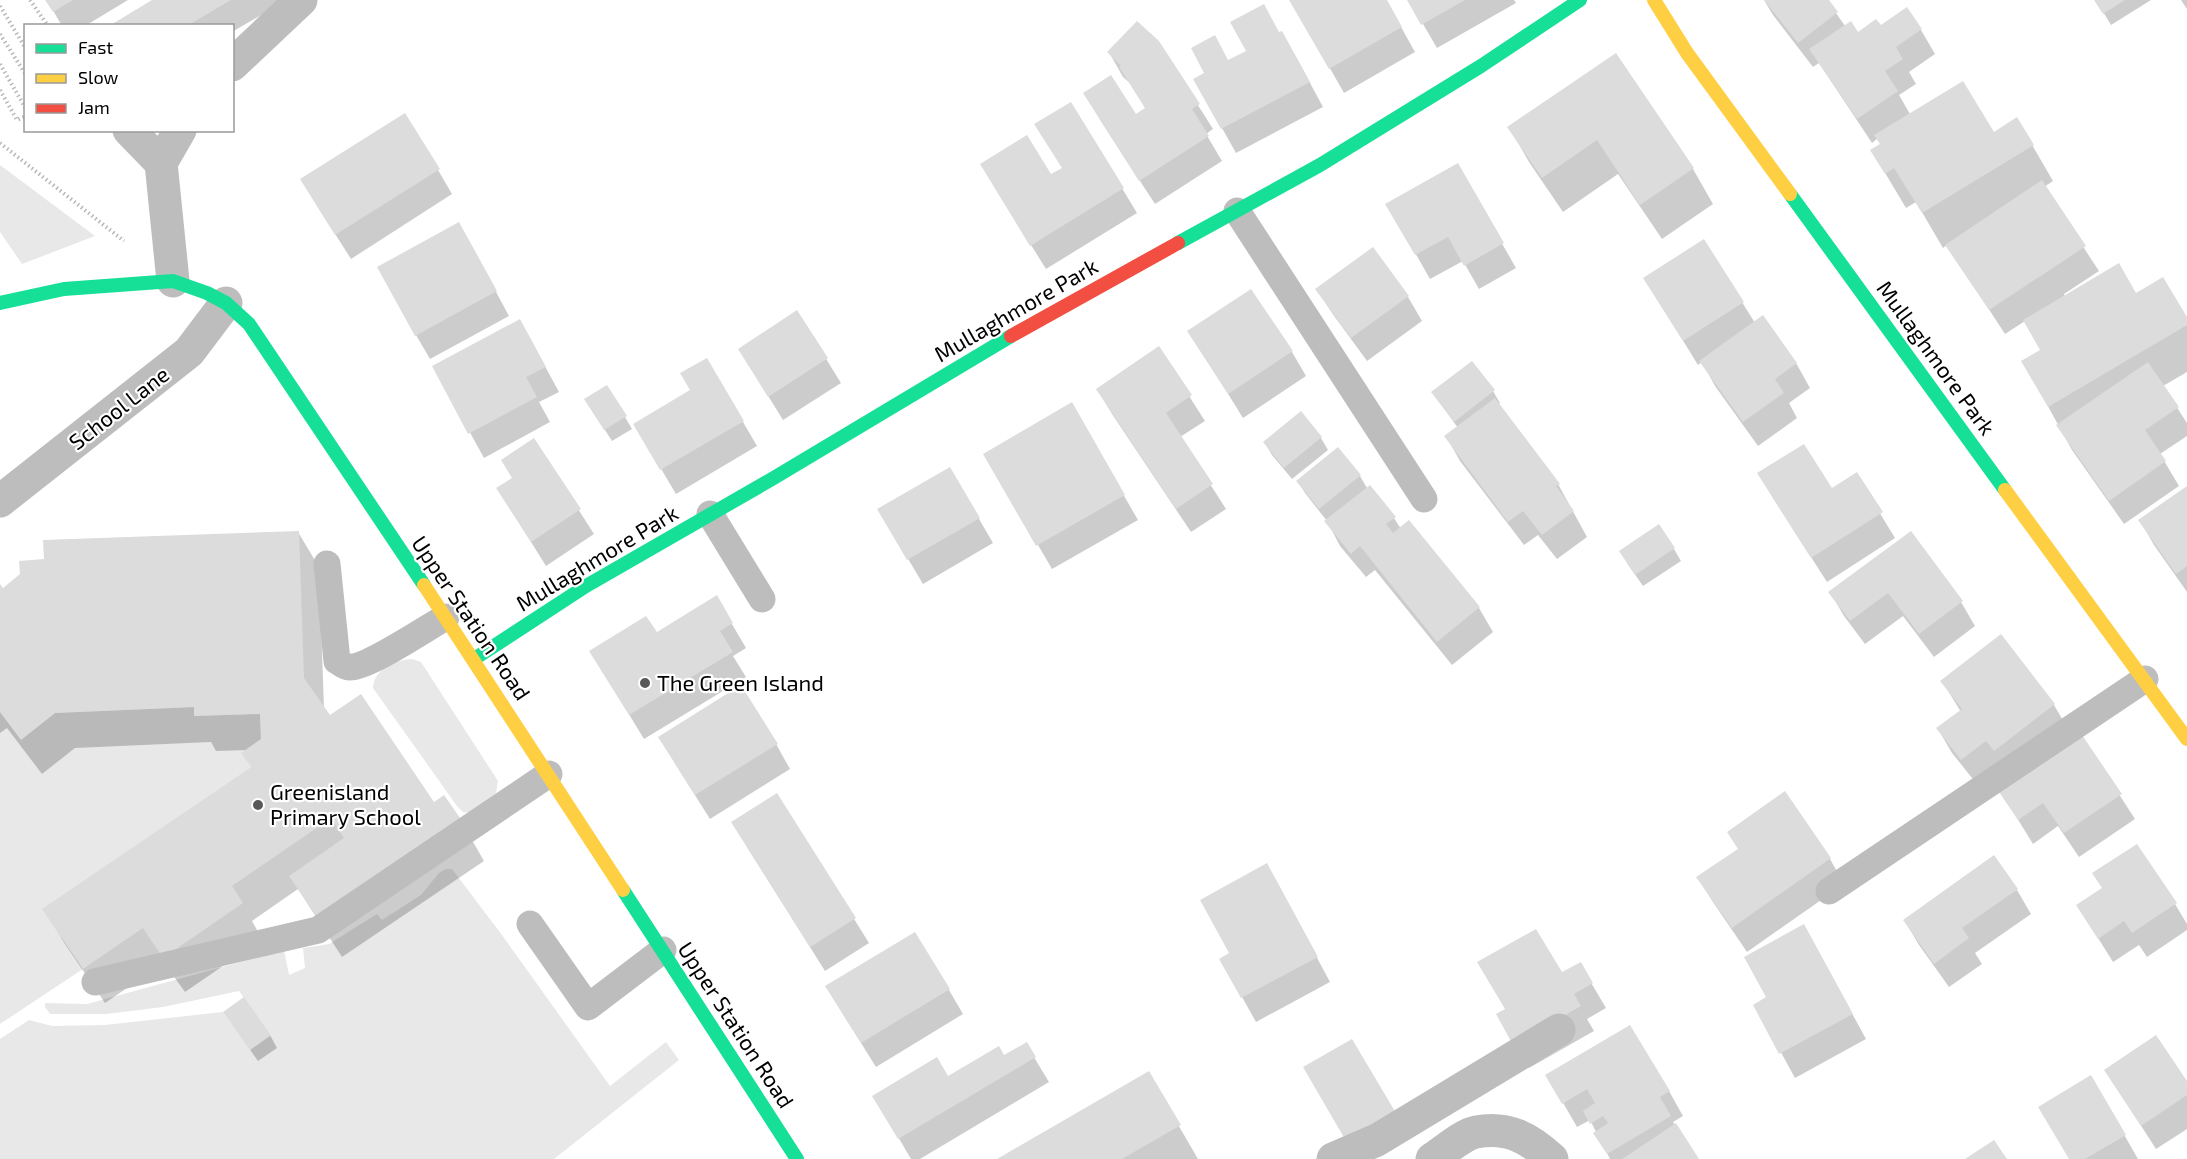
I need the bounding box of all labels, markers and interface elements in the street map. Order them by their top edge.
legend [24,24,234,132]
text: Fast [78,36,113,58]
text: Slow [78,66,119,88]
text: Jam [78,96,110,118]
street label: Mullaghmore Park [929,252,1102,366]
street label: Mullaghmore Park [1872,275,2001,440]
street label: School Lane [63,360,174,454]
street label: Mullaghmore Park [511,499,682,616]
street label: Upper Station Road [407,530,536,705]
place label: The Green Island [657,669,824,695]
marker: The Green Island [638,676,652,690]
place label: Greenisland Primary School [270,778,421,829]
marker: Greenisland Primary School [251,798,265,812]
street label: Upper Station Road [673,937,800,1112]

